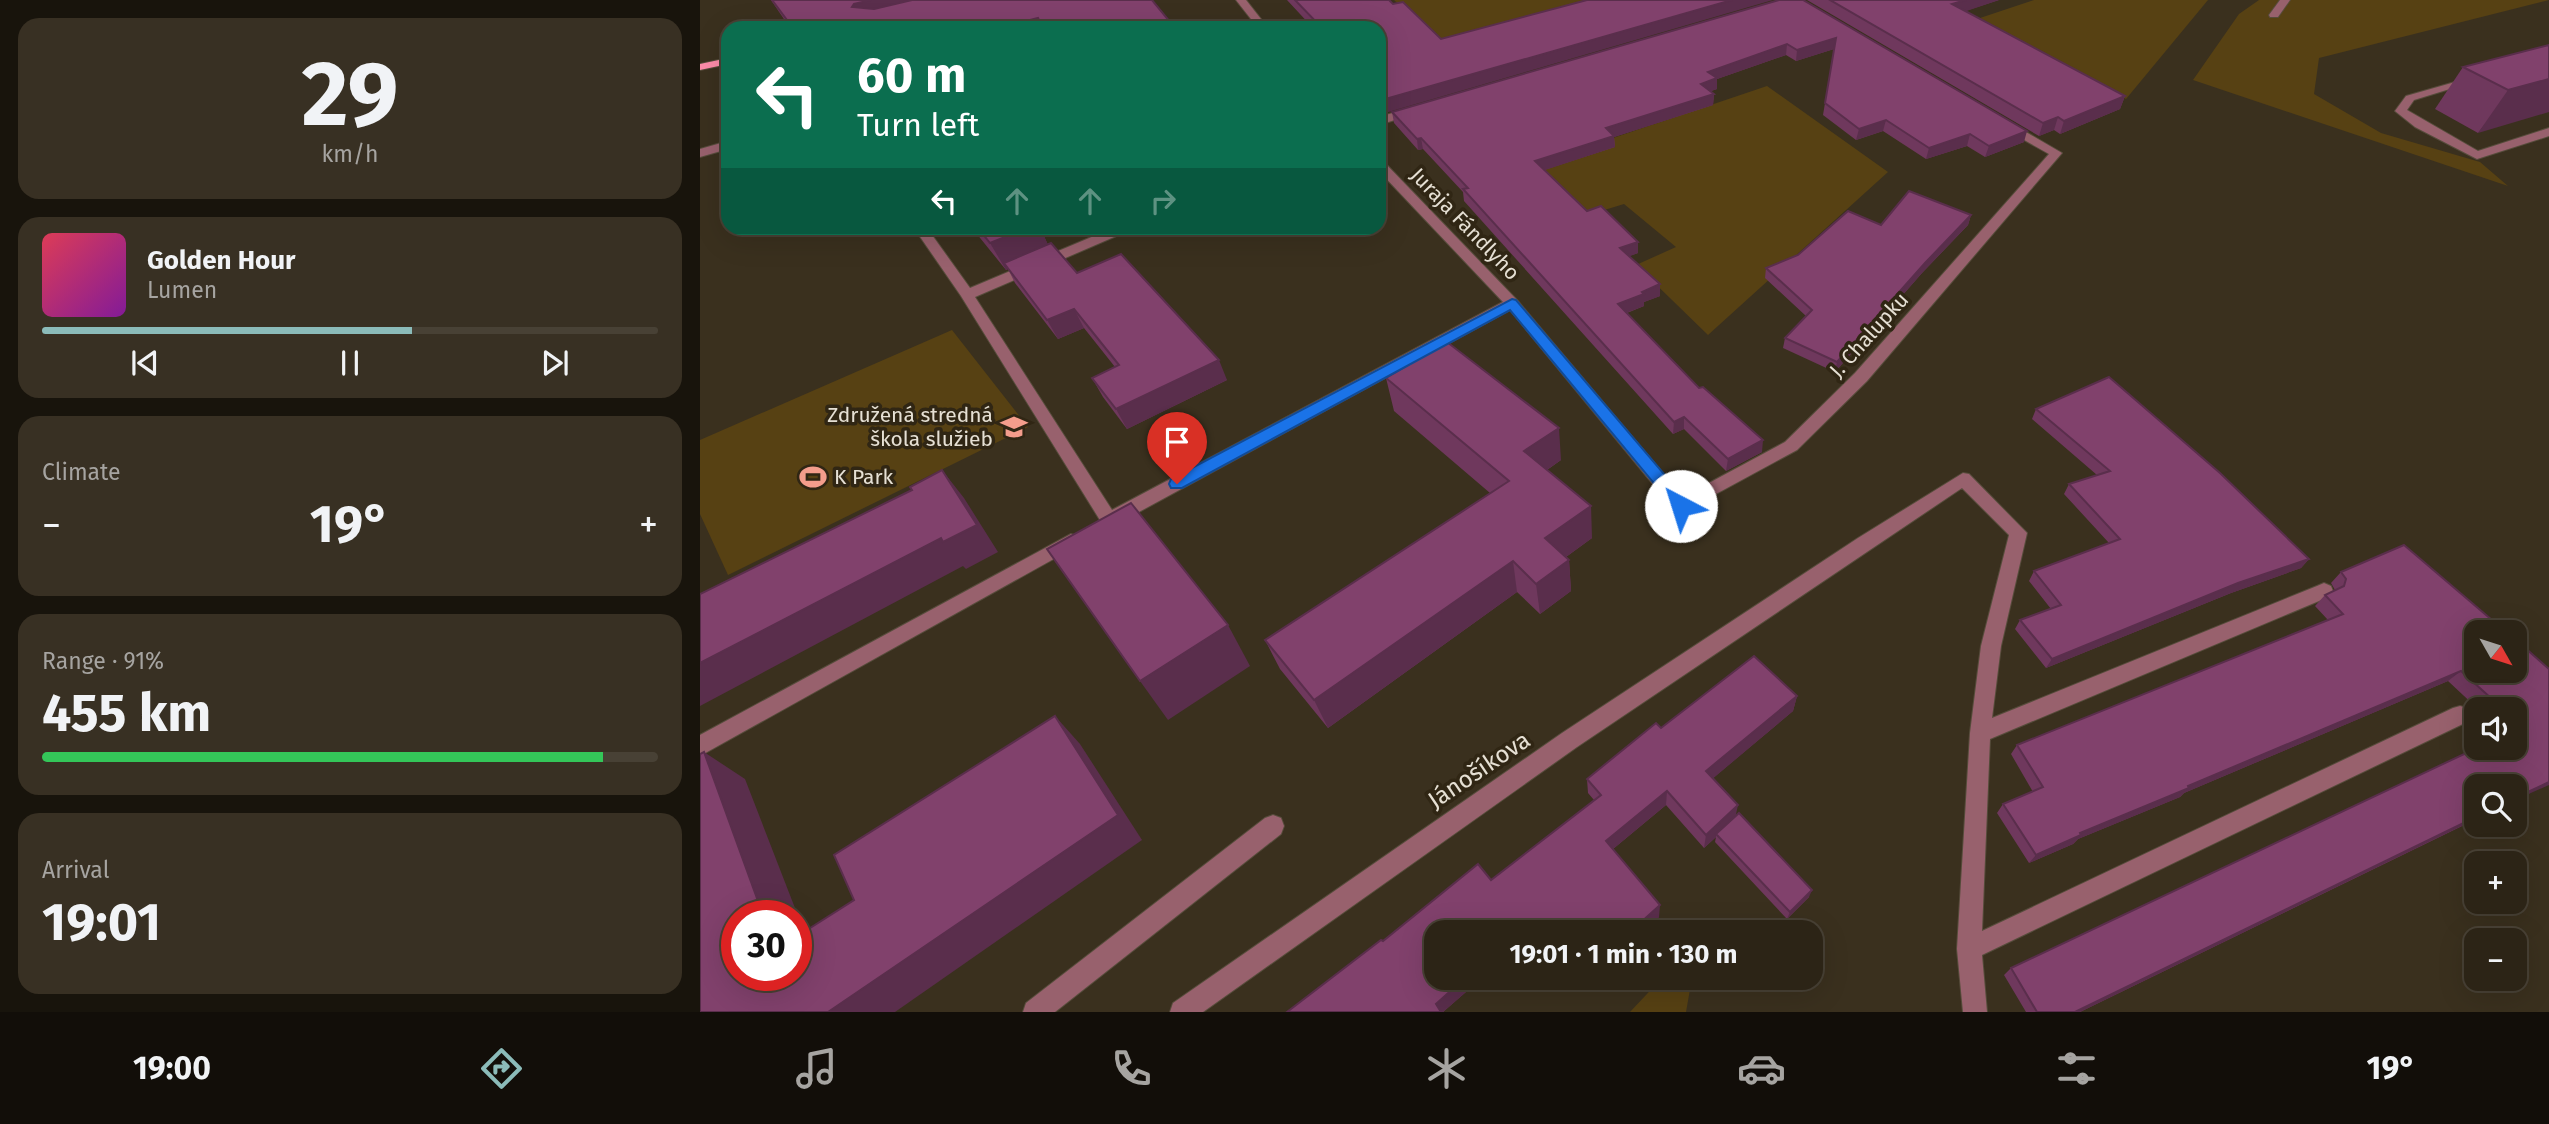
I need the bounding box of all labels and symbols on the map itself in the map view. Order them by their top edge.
street label: Juraja Fándlyho [1405,162,1525,286]
street label: J. Chalupku [1824,287,1914,383]
place label: Združená stredná škola služieb [827,402,993,452]
school or university icon: Združená stredná škola služieb [999,412,1029,442]
pin [1147,412,1207,484]
sports icon: K Park [798,462,828,492]
place label: K Park [834,464,894,490]
position arrow [1644,469,1718,543]
north arrow [2464,620,2527,682]
street label: Jánošíkova [1423,726,1535,814]
speed limit sign: 30 [721,900,812,991]

